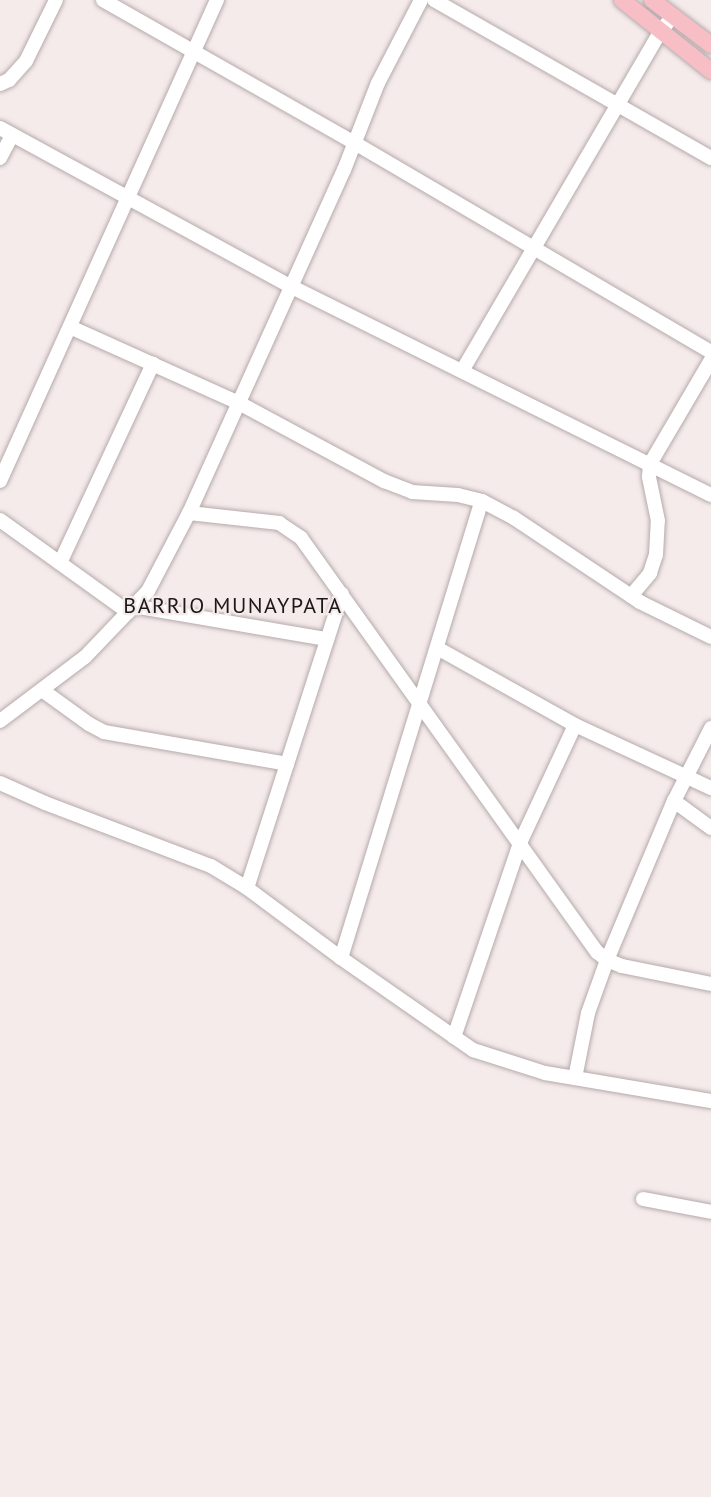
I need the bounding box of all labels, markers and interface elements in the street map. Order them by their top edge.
district label: BARRIO MUNAYPATA [123,593,343,619]

